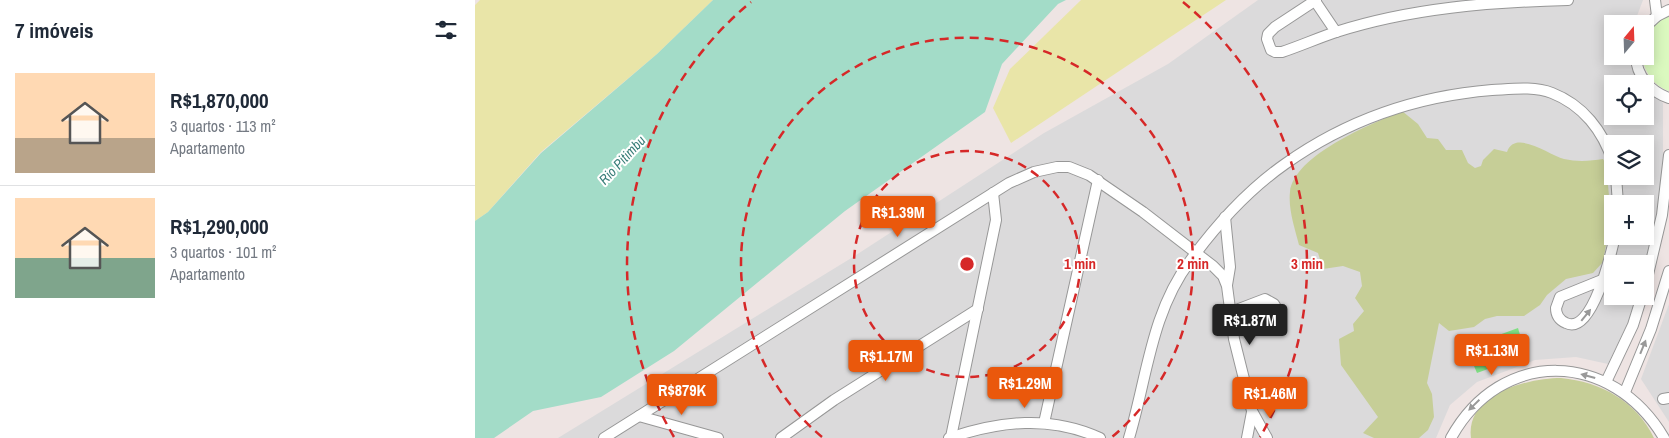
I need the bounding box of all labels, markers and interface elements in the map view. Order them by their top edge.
north arrow [1604,15,1654,65]
map controls [1604,15,1654,305]
text: 7 imóveis [15,16,94,45]
icon: filters [432,16,460,44]
button: locate [1604,75,1654,125]
text: R$1,870,000 [170,86,269,115]
icon: home [55,93,115,153]
text: 3 quartos · 113 m² [170,115,276,137]
water label: Rio Pitimbu [595,131,650,188]
button: layers [1604,135,1654,185]
text: Apartamento [170,137,245,159]
button: + [1604,195,1654,245]
pin: R$1.39M [852,196,944,238]
text: R$1.39M [871,201,925,223]
text: R$1,290,000 [170,212,269,241]
icon: home [55,218,115,278]
text: 3 quartos · 101 m² [170,241,276,263]
text: 1 min [1064,253,1096,274]
text: 2 min [1177,253,1209,274]
text: 3 min [1291,253,1323,274]
centre of rings [958,255,976,273]
button: − [1604,255,1654,305]
text: Apartamento [170,263,245,285]
pin: R$1.87M [1204,304,1296,346]
text: R$1.87M [1223,309,1277,331]
one-way arrow [1580,309,1591,322]
pin: R$1.13M [1446,334,1538,376]
text: R$1.13M [1465,339,1519,361]
one-way arrow [1639,339,1647,354]
pin: R$1.17M [840,340,932,382]
text: R$1.17M [859,345,913,367]
pin: R$1.29M [979,366,1071,409]
text: R$1.29M [998,372,1052,394]
one-way arrow [1580,372,1595,380]
pin: R$879K [641,374,723,416]
pin: R$1.46M [1224,376,1316,419]
text: R$879K [658,379,706,401]
text: R$1.46M [1243,382,1297,404]
one-way arrow [1469,399,1481,411]

